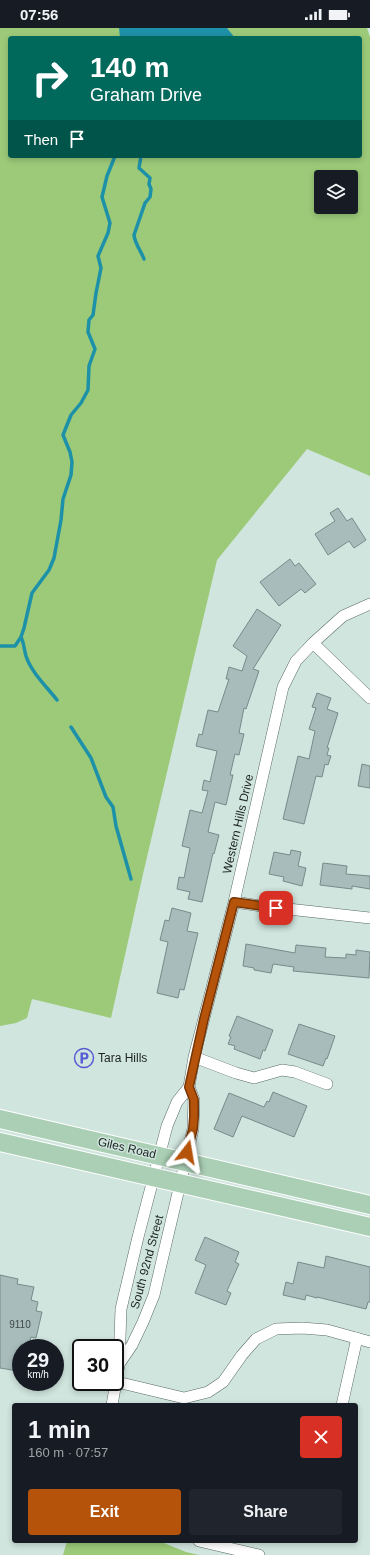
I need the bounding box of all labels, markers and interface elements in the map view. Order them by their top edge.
text: 07:56 [20,6,58,23]
icon: right [24,52,76,104]
text: 140 m [90,52,169,83]
text: Graham Drive [90,85,202,105]
icon: arrive [66,128,88,150]
text: Then [24,131,58,148]
map controls [314,170,358,214]
button: layers [314,170,358,214]
street label: Western Hills Drive [220,773,256,875]
pin [259,891,293,925]
icon: arrive [265,897,287,919]
parking icon: Tara Hills [73,1047,95,1069]
place label: Tara Hills [98,1051,147,1065]
position arrow [166,1131,208,1173]
street label: Giles Road [96,1135,158,1161]
street label: South 92nd Street [128,1213,166,1311]
house number: 9110 [9,1319,31,1330]
speed limit sign: 30 [72,1339,124,1391]
text: 29 [27,1349,49,1371]
text: km/h [27,1369,49,1380]
text: 1 min [28,1416,91,1443]
button: close [300,1416,342,1458]
text: 160 m · 07:57 [28,1445,108,1460]
button: Exit [28,1489,181,1535]
button: Share [189,1489,342,1535]

